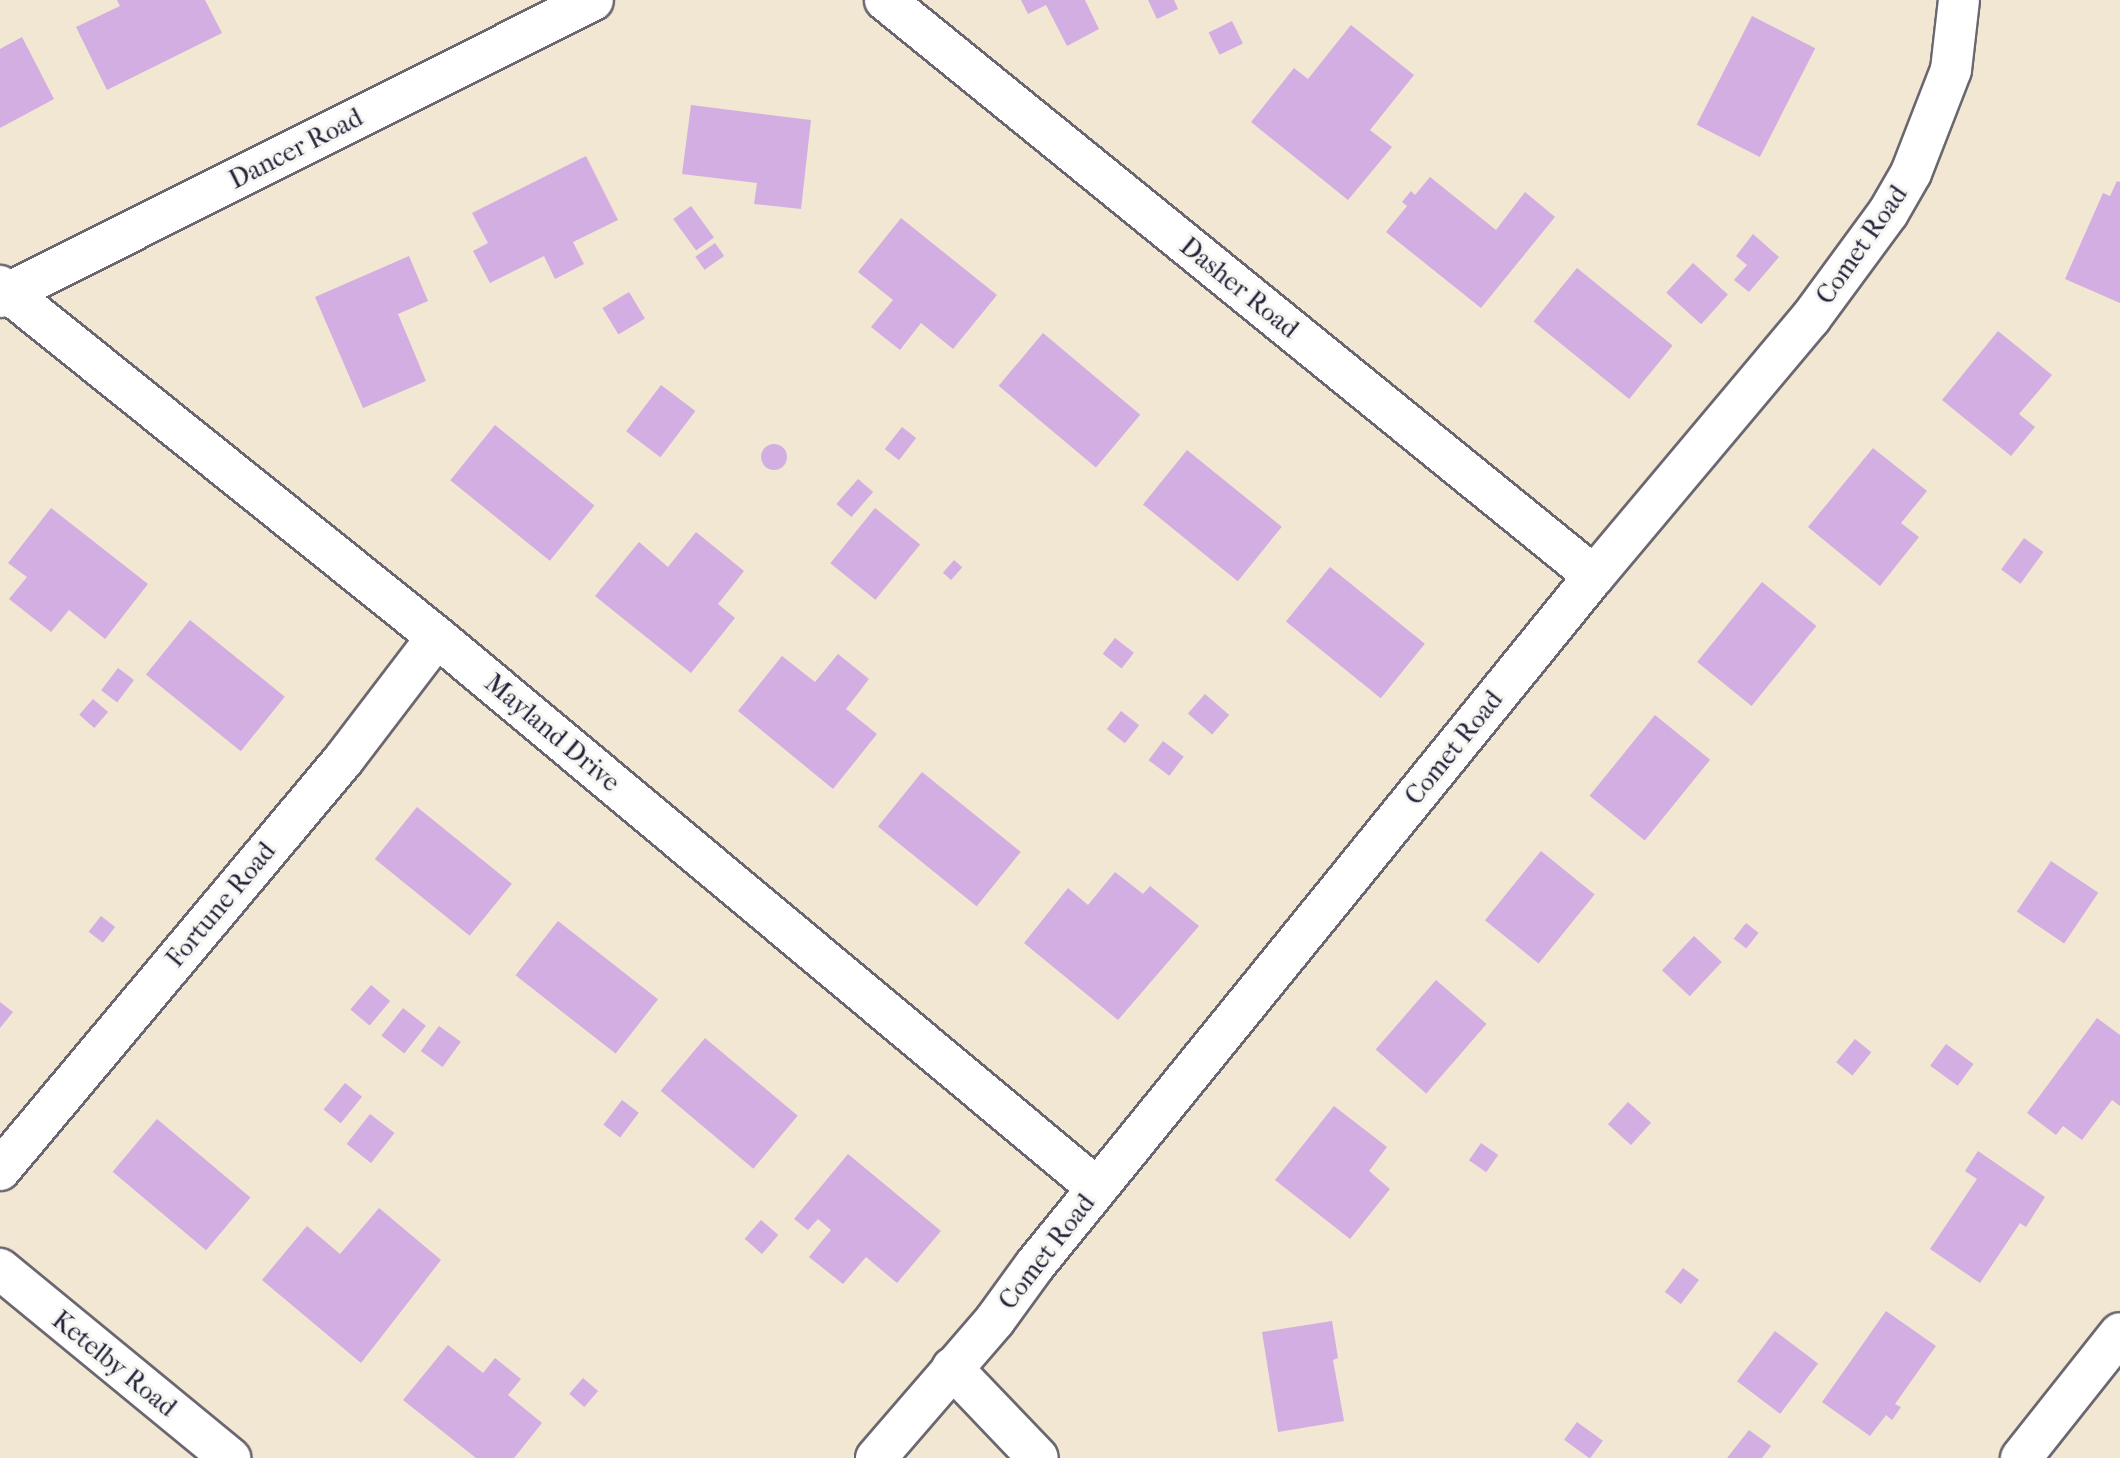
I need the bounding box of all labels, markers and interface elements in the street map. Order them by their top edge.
street label: Dancer Road [224,102,368,196]
street label: Comet Road [1810,180,1914,310]
street label: Dasher Road [1174,231,1304,345]
street label: Mayland Drive [478,668,626,798]
street label: Comet Road [1399,685,1509,811]
street label: Fortune Road [160,836,282,974]
street label: Comet Road [992,1188,1102,1316]
street label: Ketelby Road [46,1304,182,1424]

